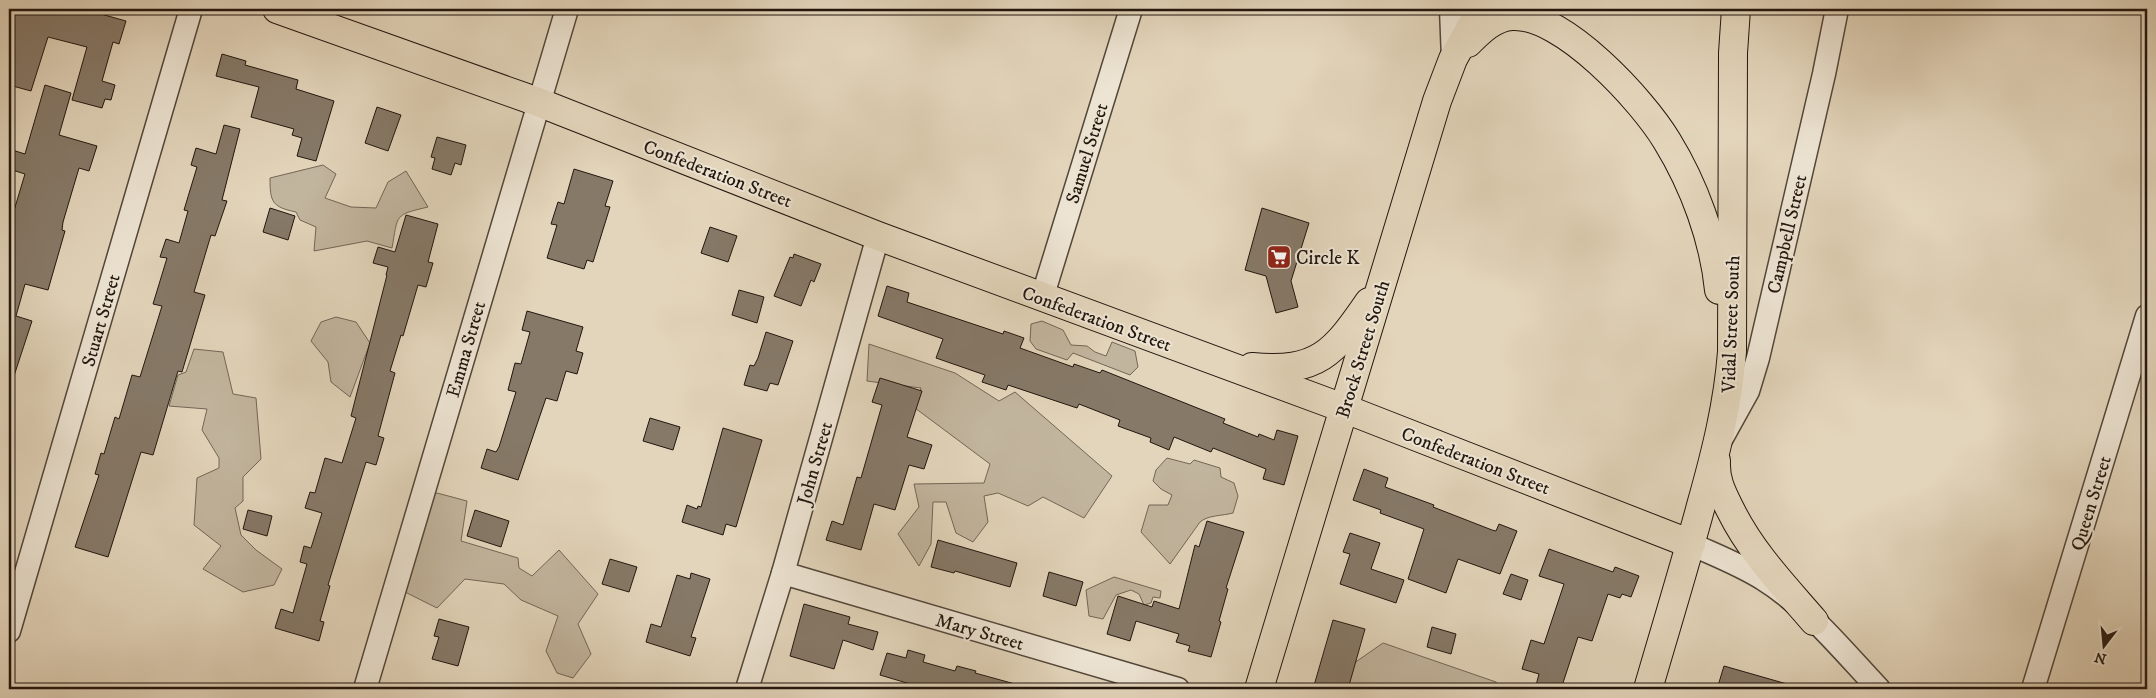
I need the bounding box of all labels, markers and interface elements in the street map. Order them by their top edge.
street label: Samuel Street [1061,100,1114,207]
street label: Confederation Street [640,135,795,213]
street label: Campbell Street [1763,172,1812,296]
supermarket icon: Circle K [1266,244,1292,270]
place label: Circle K [1296,247,1360,270]
street label: Vidal Street South [1718,255,1745,394]
street label: Stuart Street [77,271,126,369]
street label: Brock Street South [1331,278,1395,421]
street label: Confederation Street [1019,282,1174,357]
street label: Emma Street [442,299,491,400]
street label: John Street [792,419,838,509]
street label: Confederation Street [1398,422,1553,500]
street label: Queen Street [2066,453,2117,554]
street label: Mary Street [933,609,1026,656]
north arrow [2078,620,2128,670]
text: N [2092,647,2109,668]

